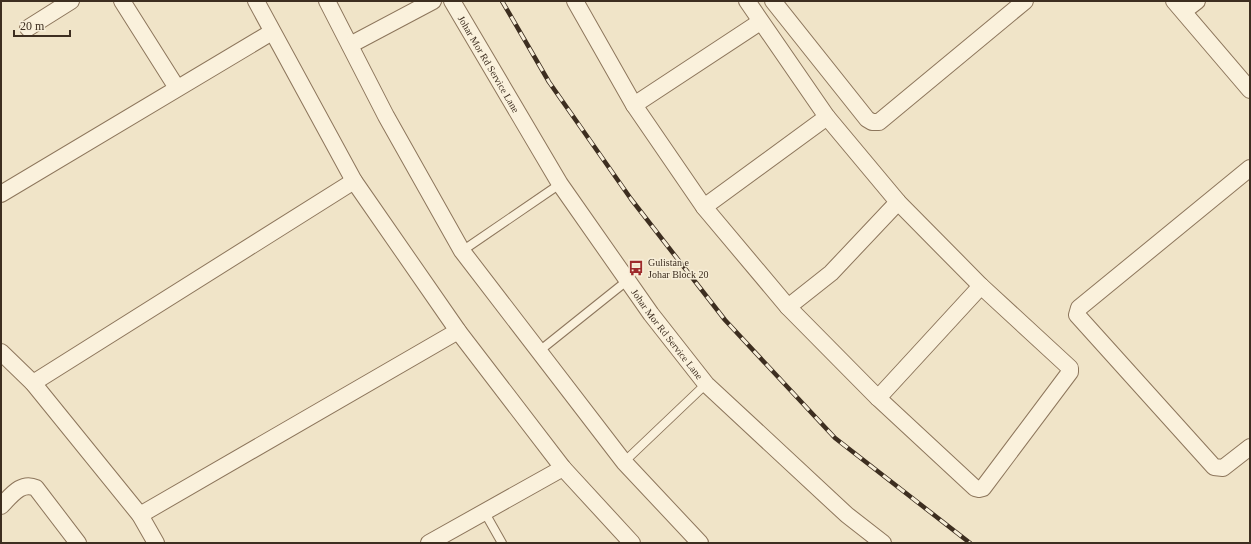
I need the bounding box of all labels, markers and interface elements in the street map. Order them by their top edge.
scale bar [14,12,70,38]
street label: Johar Mor Rd Service Lane [456,13,522,115]
text: 20 m [20,19,45,33]
place label: Gulistan e Johar Block 20 [648,257,709,280]
bus stop icon: Gulistan e Johar Block 20 [627,259,645,277]
street label: Johar Mor Rd Service Lane [630,287,706,382]

